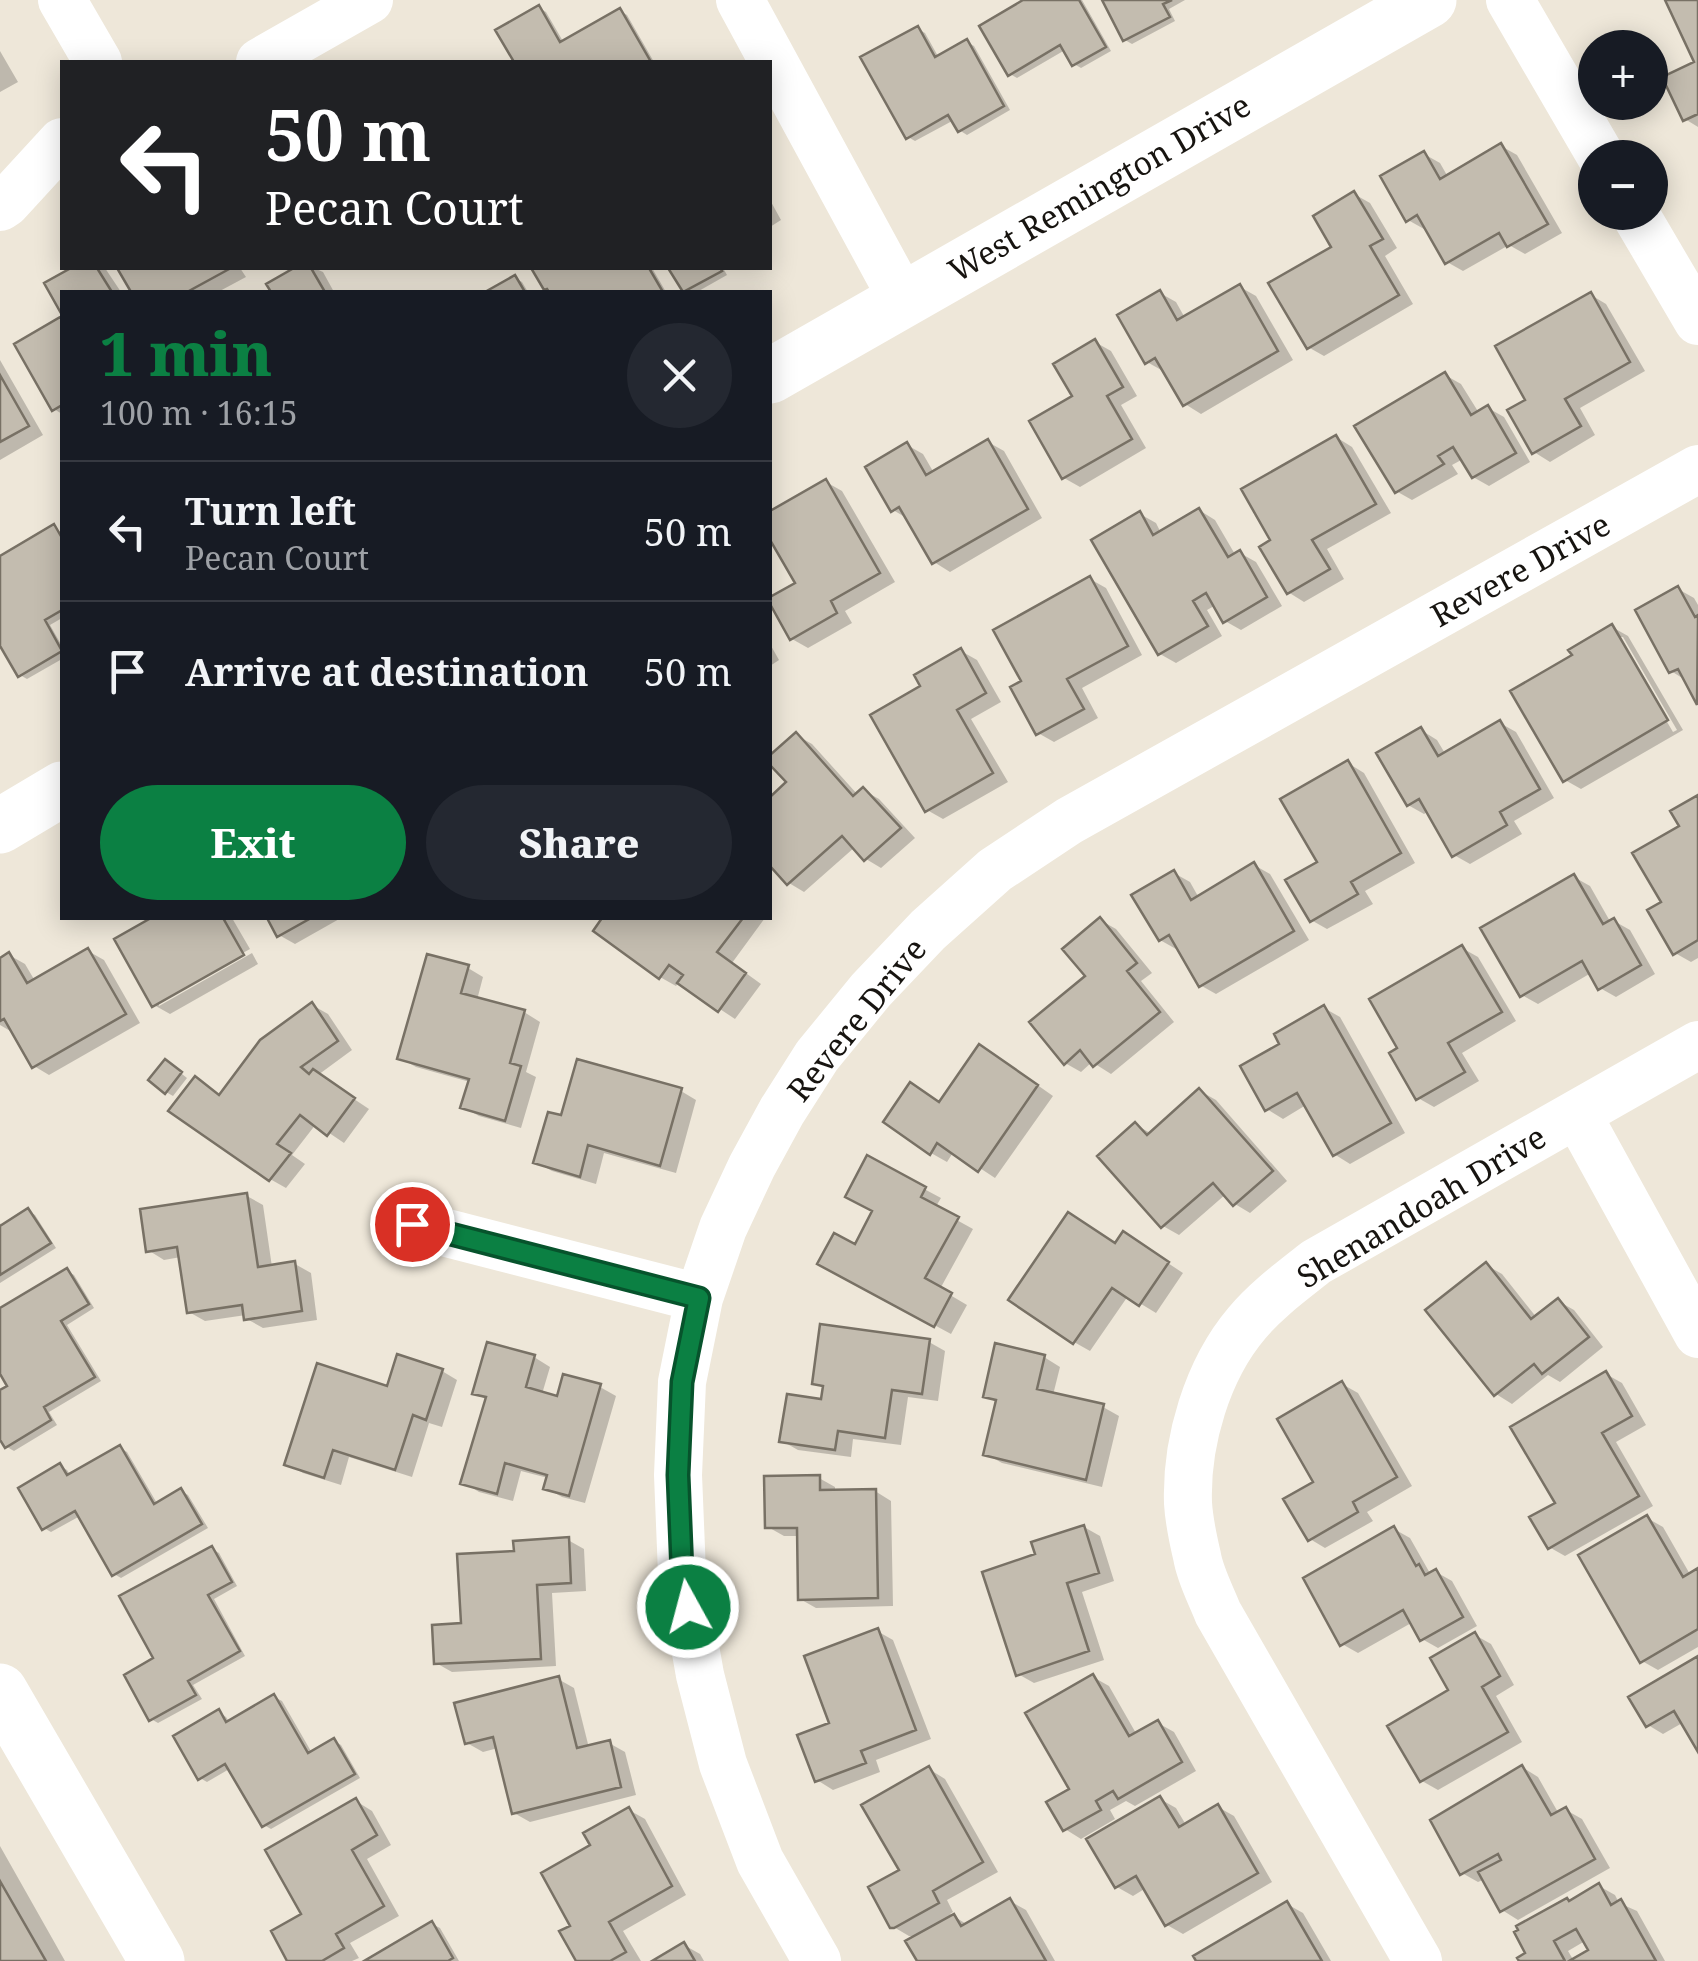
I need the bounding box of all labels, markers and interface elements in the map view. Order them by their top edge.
map controls [1578,30,1668,230]
button: + [1578,30,1668,120]
street label: West Remington Drive [940,83,1258,291]
text: 50 m [265,86,431,182]
icon: left [100,100,230,230]
button: − [1578,140,1668,230]
text: Pecan Court [265,177,524,238]
text: 1 min [100,312,272,394]
button: close [627,323,732,428]
text: 100 m · 16:15 [100,391,298,434]
text: Turn left [185,484,356,536]
street label: Revere Drive [1423,502,1617,636]
icon: left [100,504,155,559]
text: 50 m [644,505,732,557]
text: Pecan Court [185,536,369,579]
icon: arrive [100,644,155,699]
text: Arrive at destination [185,645,589,697]
text: 50 m [644,645,732,697]
button: Exit [100,785,406,900]
button: Share [426,785,732,900]
street label: Revere Drive [777,928,935,1110]
street label: Shenandoah Drive [1289,1115,1553,1297]
pin [370,1182,455,1267]
icon: arrive [385,1197,440,1252]
position arrow [636,1555,740,1659]

